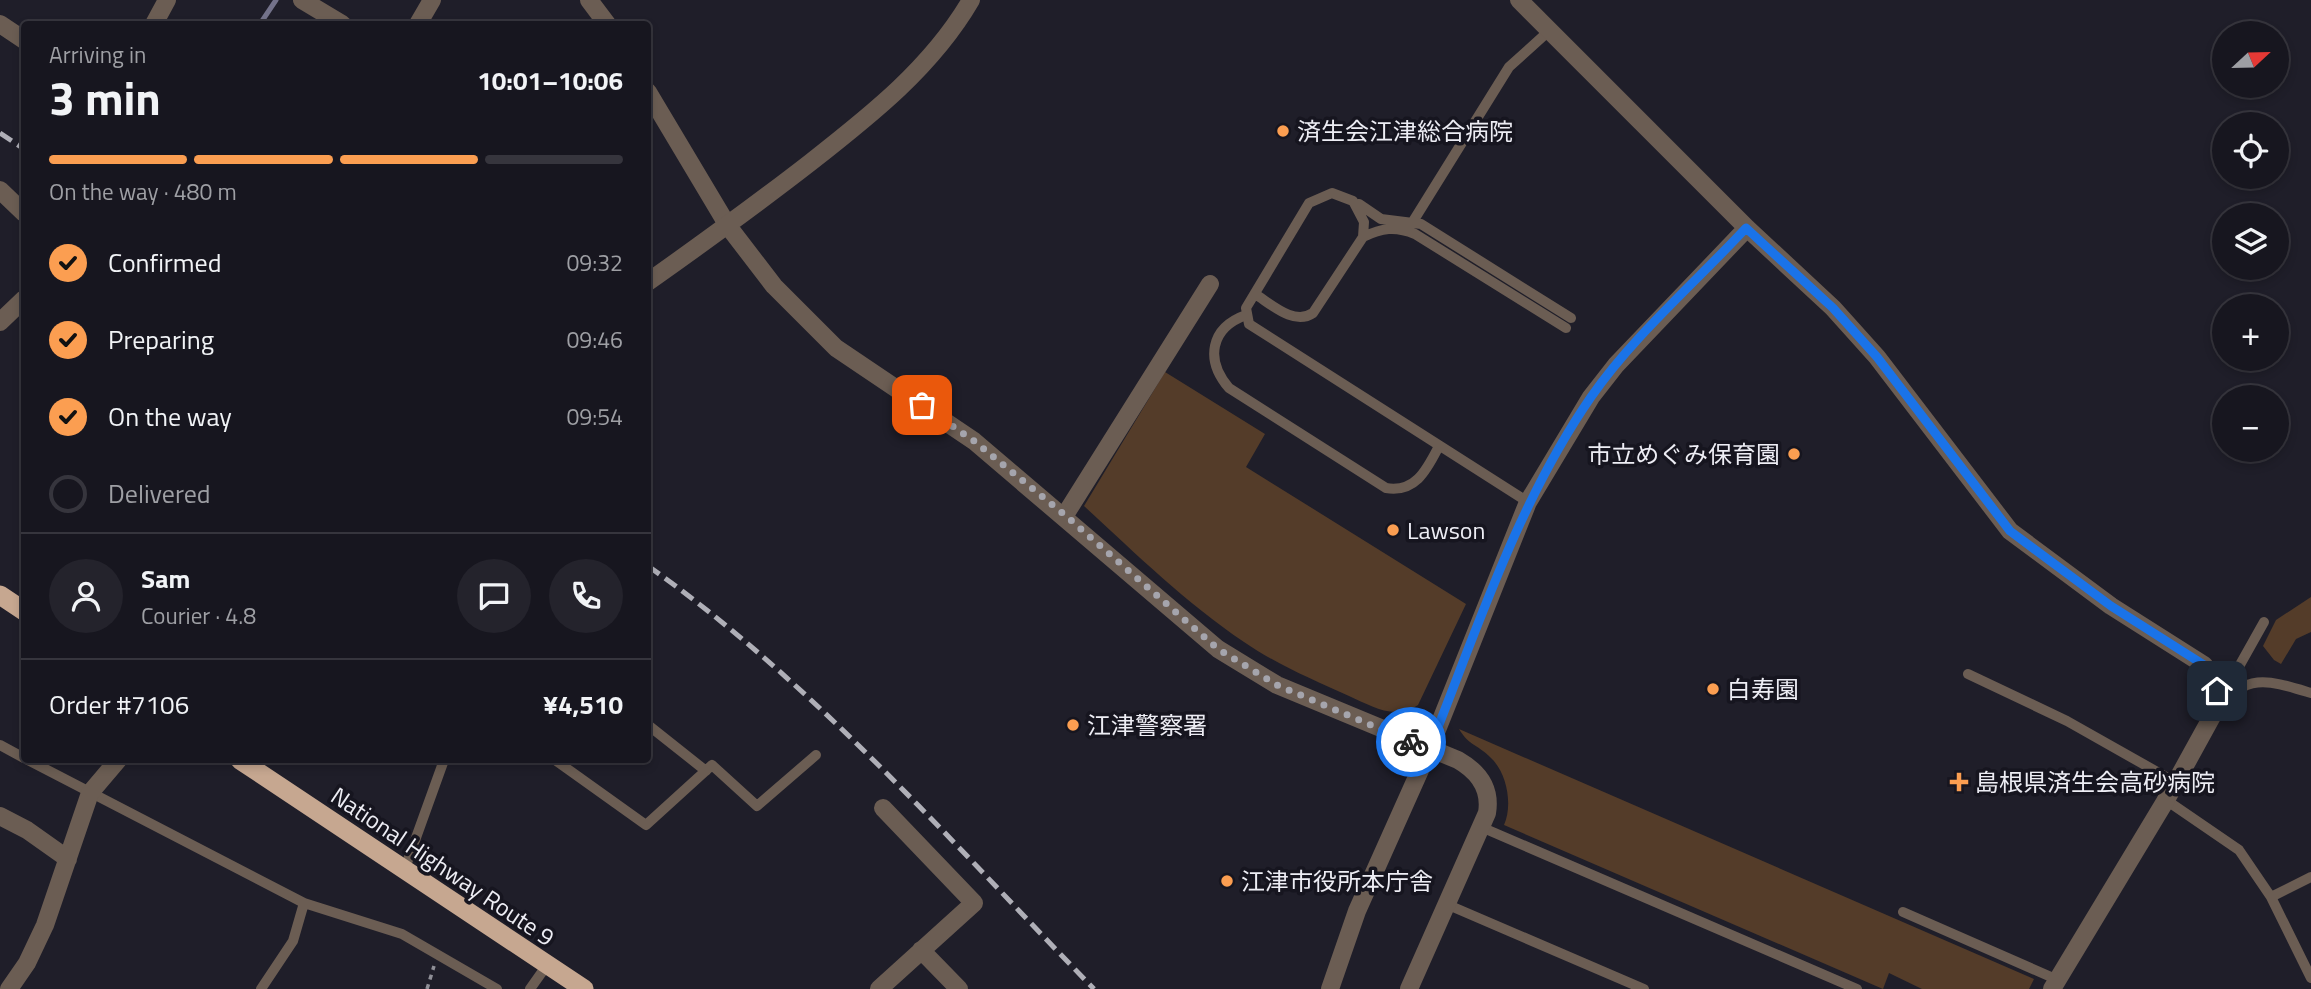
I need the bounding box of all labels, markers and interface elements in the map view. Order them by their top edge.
north arrow [2212,21,2289,98]
map controls [2212,21,2289,462]
text: Arriving in [49,37,146,72]
text: 10:01–10:06 [477,61,623,100]
text: 3 min [49,63,161,133]
button: locate [2212,112,2289,189]
place label: 済生会江津総合病院 [1297,113,1513,149]
marker: 済生会江津総合病院 [1275,123,1291,139]
text: On the way · 480 m [49,174,237,209]
button: layers [2212,203,2289,280]
text: Confirmed [108,243,222,282]
icon: check [49,244,87,282]
text: 09:32 [566,245,623,280]
button: + [2212,294,2289,371]
text: Preparing [108,320,214,359]
icon: check [49,321,87,359]
text: 09:46 [566,322,623,357]
pin [892,375,952,435]
button: − [2212,385,2289,462]
icon: bag [903,386,941,424]
text: On the way [108,397,232,436]
icon: check [49,398,87,436]
text: 09:54 [566,399,623,434]
place label: 市立めぐみ保育園 [1587,436,1780,472]
marker: 市立めぐみ保育園 [1786,446,1802,462]
text: Delivered [108,474,211,513]
place label: Lawson [1407,512,1485,548]
marker: Lawson [1385,522,1401,538]
button: person [49,559,123,633]
text: Sam [141,559,190,598]
button: chat [457,559,531,633]
button: phone [549,559,623,633]
text: Courier · 4.8 [141,598,256,633]
pin [2187,661,2247,721]
place label: 白寿園 [1727,671,1799,707]
icon: home [2198,672,2236,710]
marker: 白寿園 [1705,681,1721,697]
text: Order #7106 [49,685,189,724]
text: ¥4,510 [543,685,623,724]
place label: 江津警察署 [1087,707,1207,743]
courier [1376,707,1446,777]
marker: 江津警察署 [1065,717,1081,733]
icon: bike [1392,723,1430,761]
place label: 島根県済生会高砂病院 [1975,764,2215,800]
marker: 島根県済生会高砂病院 [1949,772,1969,792]
street label: National Highway Route 9 [324,778,562,954]
place label: 江津市役所本庁舎 [1241,863,1433,899]
marker: 江津市役所本庁舎 [1219,873,1235,889]

